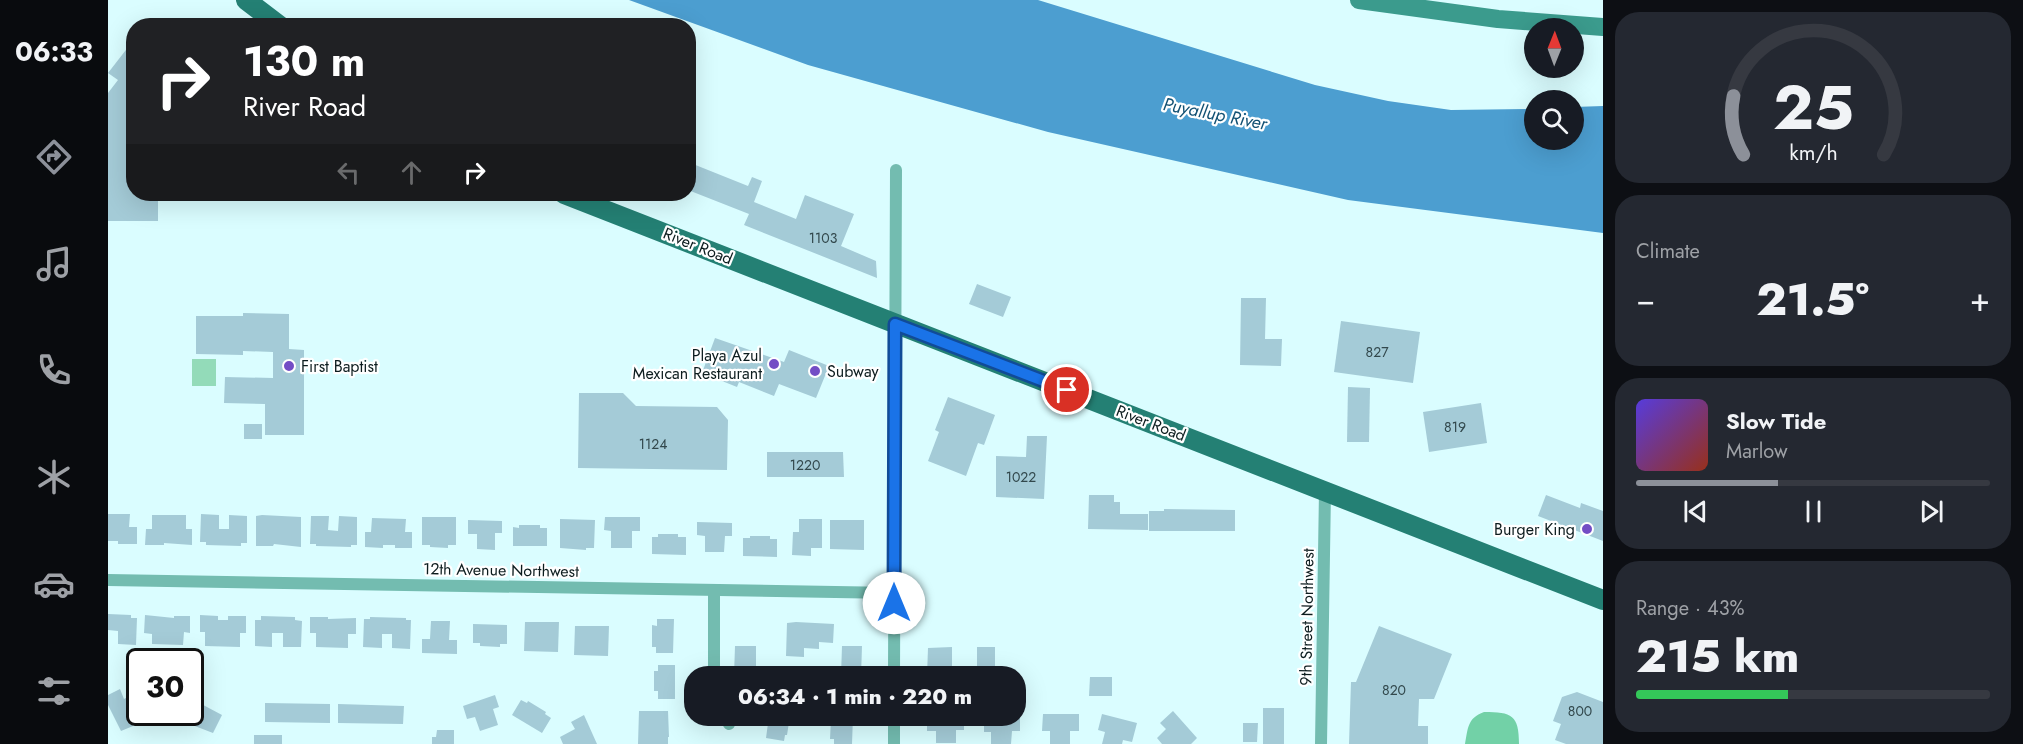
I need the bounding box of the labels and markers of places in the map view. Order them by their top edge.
place label: Playa Azul Mexican Restaurant [633,344,762,385]
place label: First Baptist [301,355,378,378]
marker: Playa Azul Mexican Restaurant [767,357,781,371]
marker: First Baptist [282,359,296,373]
place label: Subway [827,360,880,383]
marker: Subway [808,364,822,378]
pin [1041,364,1092,415]
place label: Burger King [1494,518,1575,541]
marker: Burger King [1580,522,1594,536]

